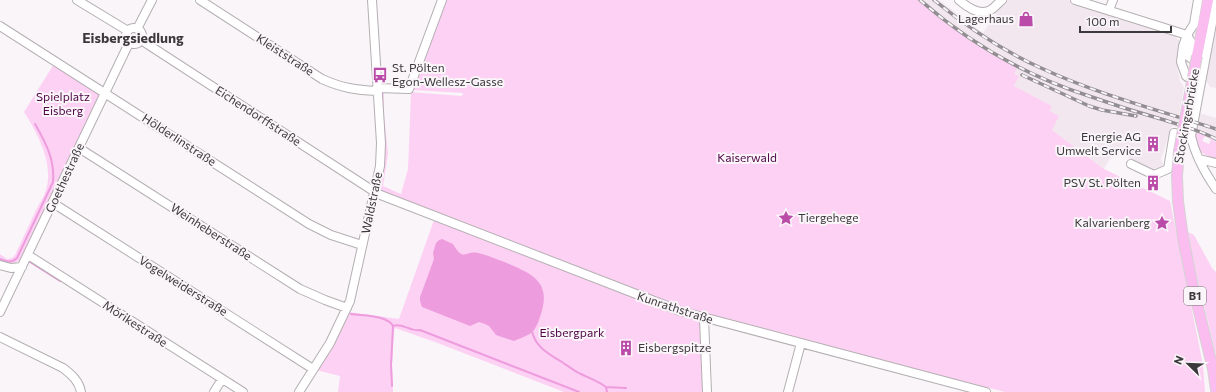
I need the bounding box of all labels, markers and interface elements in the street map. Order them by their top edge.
scale bar [1080,8,1171,34]
shop icon: Lagerhaus [1017,10,1035,28]
place label: Lagerhaus [958,11,1014,25]
text: 100 m [1086,14,1120,28]
district label: Eisbergsiedlung [82,29,184,46]
street label: Kleiststraße [254,30,317,78]
place label: St. Pölten Egon-Wellesz-Gasse [392,60,503,88]
bus stop icon: St. Pölten Egon-Wellesz-Gasse [371,66,389,84]
street label: Stockingerbrücke [1171,67,1201,164]
street label: Eichendorffstraße [213,82,304,148]
park label: Spielplatz Eisberg [36,89,90,117]
street label: Hölderlinstraße [140,110,219,168]
place label: Energie AG Umwelt Service [1056,129,1141,157]
building icon: Energie AG Umwelt Service [1144,135,1162,153]
street label: Goethestraße [42,141,86,215]
park label: Kaiserwald [717,150,777,164]
street label: Waldstraße [358,171,384,235]
building icon: PSV St. Pölten [1144,174,1162,192]
place label: PSV St. Pölten [1064,175,1141,189]
street label: Weinheberstraße [168,200,255,263]
place icon: Tiergehege [777,209,795,227]
place label: Tiergehege [798,210,859,224]
place icon: Kalvarienberg [1153,214,1171,232]
place label: Kalvarienberg [1075,215,1150,229]
street label: Vogelweiderstraße [137,252,230,318]
road number: B1 [1184,287,1206,305]
street label: Kunrathstraße [636,288,715,326]
street label: Mörikestraße [101,297,170,349]
park label: Eisbergpark [539,325,605,339]
building icon: Eisbergspitze [617,339,635,357]
place label: Eisbergspitze [638,340,711,354]
north arrow [1168,344,1208,384]
text: N [1171,354,1186,366]

